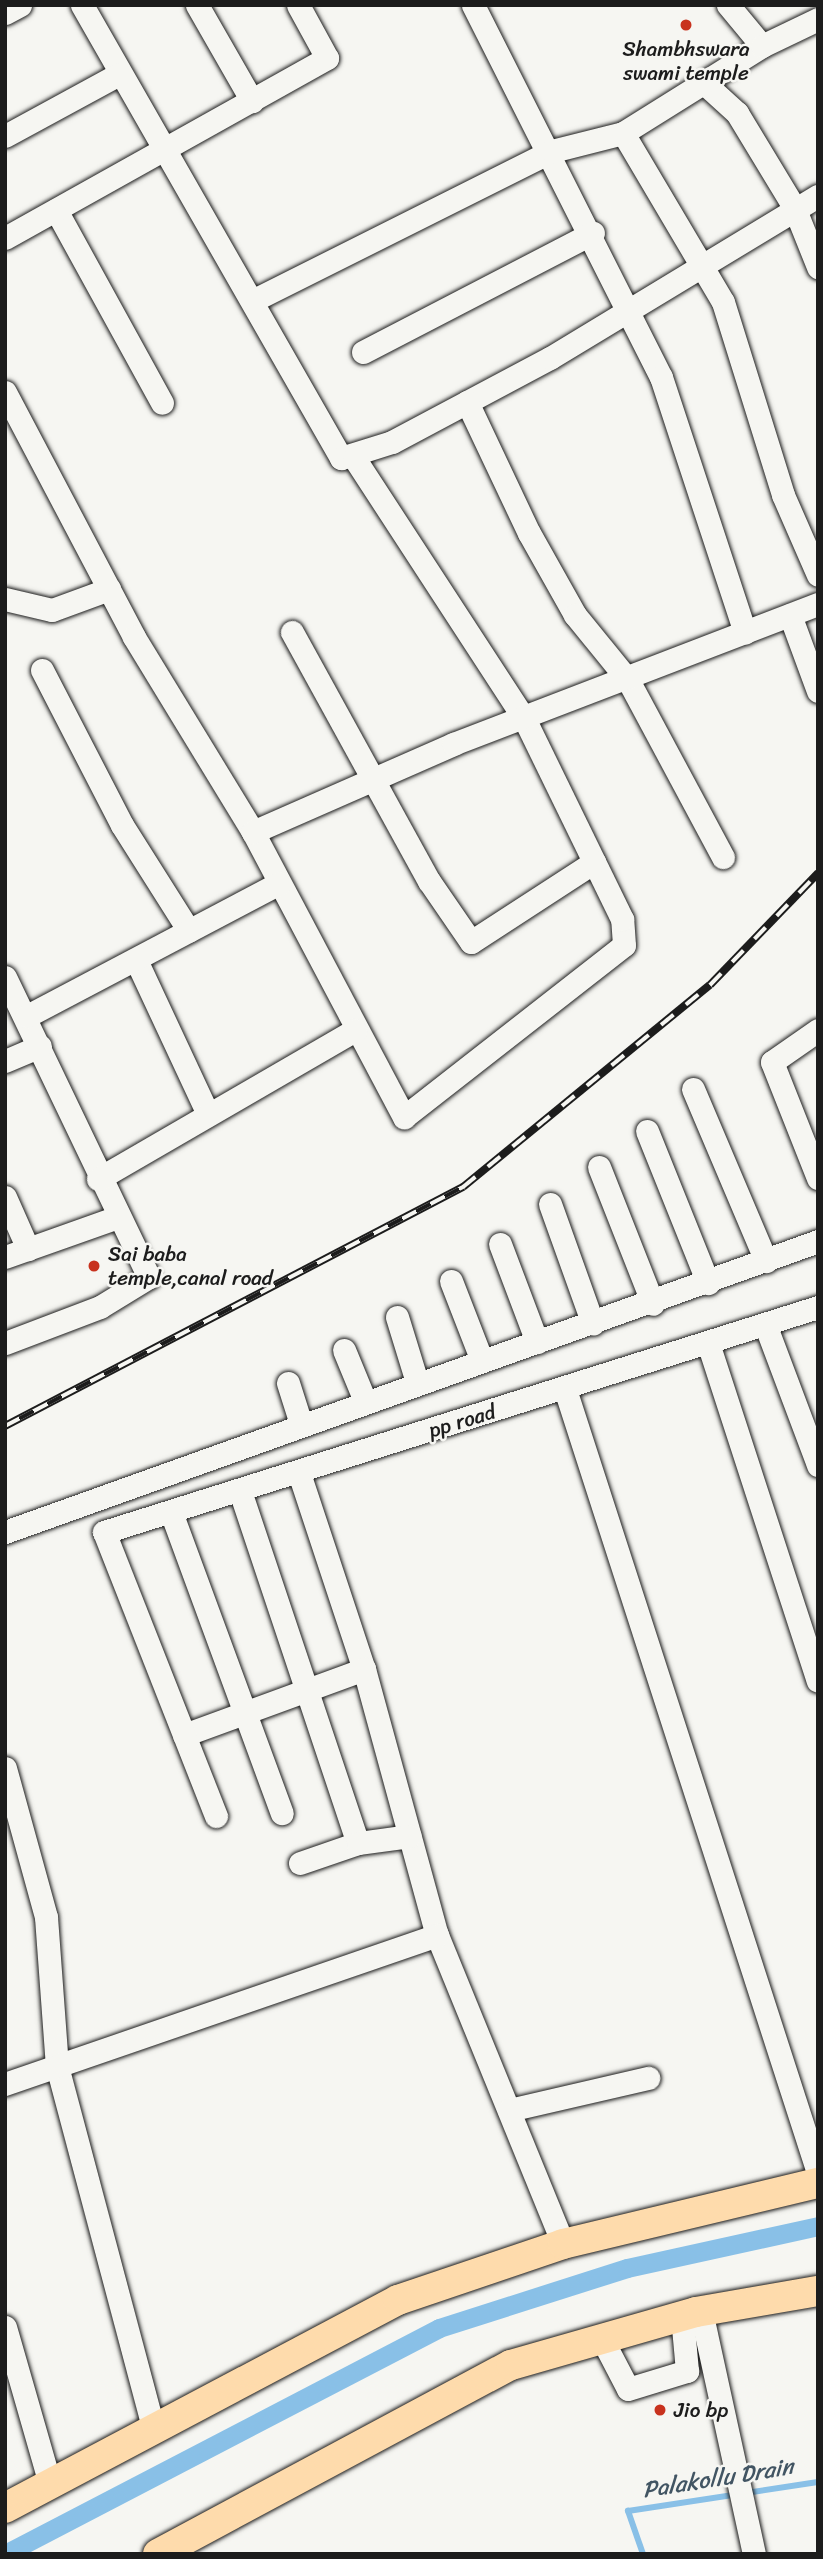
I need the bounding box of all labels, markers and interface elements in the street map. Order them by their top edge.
marker: Shambhswara swami temple [678,17,694,33]
place label: Shambhswara swami temple [623,36,749,86]
place label: Sai baba temple,canal road [108,1241,273,1291]
marker: Sai baba temple,canal road [86,1258,102,1274]
street label: pp road [426,1399,498,1443]
place label: Jio bp [674,2397,728,2423]
marker: Jio bp [652,2402,668,2418]
water label: Palakollu Drain [641,2453,795,2505]

